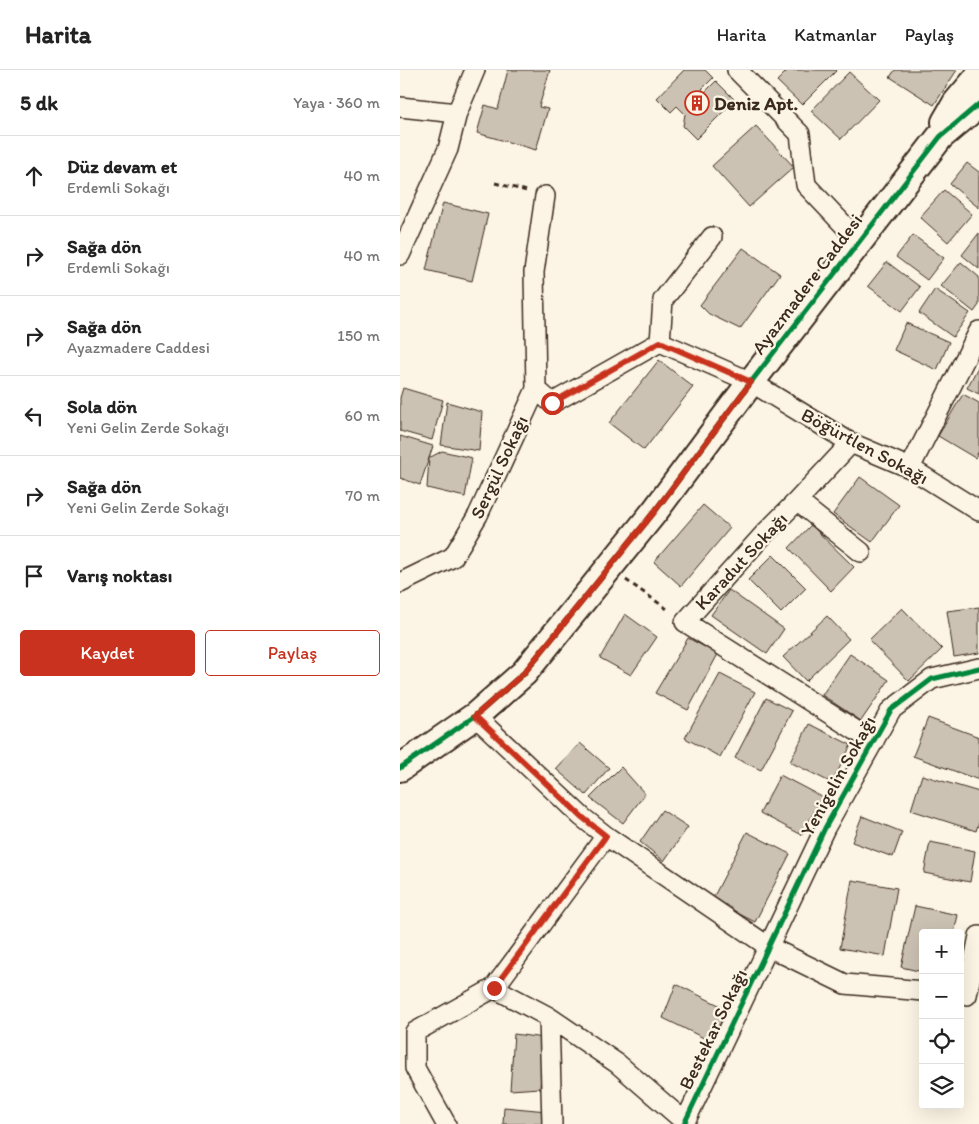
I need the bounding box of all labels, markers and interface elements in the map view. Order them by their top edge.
text: Harita [25,20,91,49]
text: Harita [717,24,766,46]
text: Katmanlar [794,24,877,46]
text: Paylaş [905,24,954,46]
text: 5 dk [20,90,58,115]
building icon: Deniz Apt. [684,90,710,116]
place label: Deniz Apt. [714,92,798,115]
text: Yaya · 360 m [293,93,380,112]
text: Düz devam et [67,155,177,178]
icon: ahead [20,162,48,190]
text: 40 m [343,166,380,185]
text: Erdemli Sokağı [67,178,170,197]
street label: Ayazmadere Caddesi [747,209,867,359]
text: Sağa dön [67,235,141,258]
icon: right [20,242,48,270]
text: 40 m [343,246,380,265]
text: Erdemli Sokağı [67,258,170,277]
text: Sağa dön [67,315,141,338]
icon: right [20,322,48,350]
text: 150 m [337,326,380,345]
text: Ayazmadere Caddesi [67,338,210,357]
route start [541,392,564,415]
text: Sola dön [67,395,137,418]
icon: left [20,402,48,430]
street label: Böğürtlen Sokağı [797,403,933,489]
text: 60 m [345,406,380,425]
street label: Sergül Sokağı [465,412,533,522]
text: Yeni Gelin Zerde Sokağı [67,418,229,437]
text: Sağa dön [67,475,141,498]
icon: right [20,482,48,510]
text: 70 m [345,486,380,505]
text: Yeni Gelin Zerde Sokağı [67,498,229,517]
street label: Karadut Sokağı [690,507,792,615]
icon: arrive [20,562,48,590]
text: Varış noktası [67,564,172,587]
button: Kaydet [20,630,195,676]
button: Paylaş [205,630,380,676]
street label: Yenigelin Sokağı [795,712,881,840]
map controls [919,929,964,1109]
button: + [919,929,964,974]
street label: Bestekar Sokağı [674,965,752,1093]
button: − [919,974,964,1019]
route end [483,977,506,1000]
button: locate [919,1019,964,1064]
button: layers [919,1064,964,1109]

